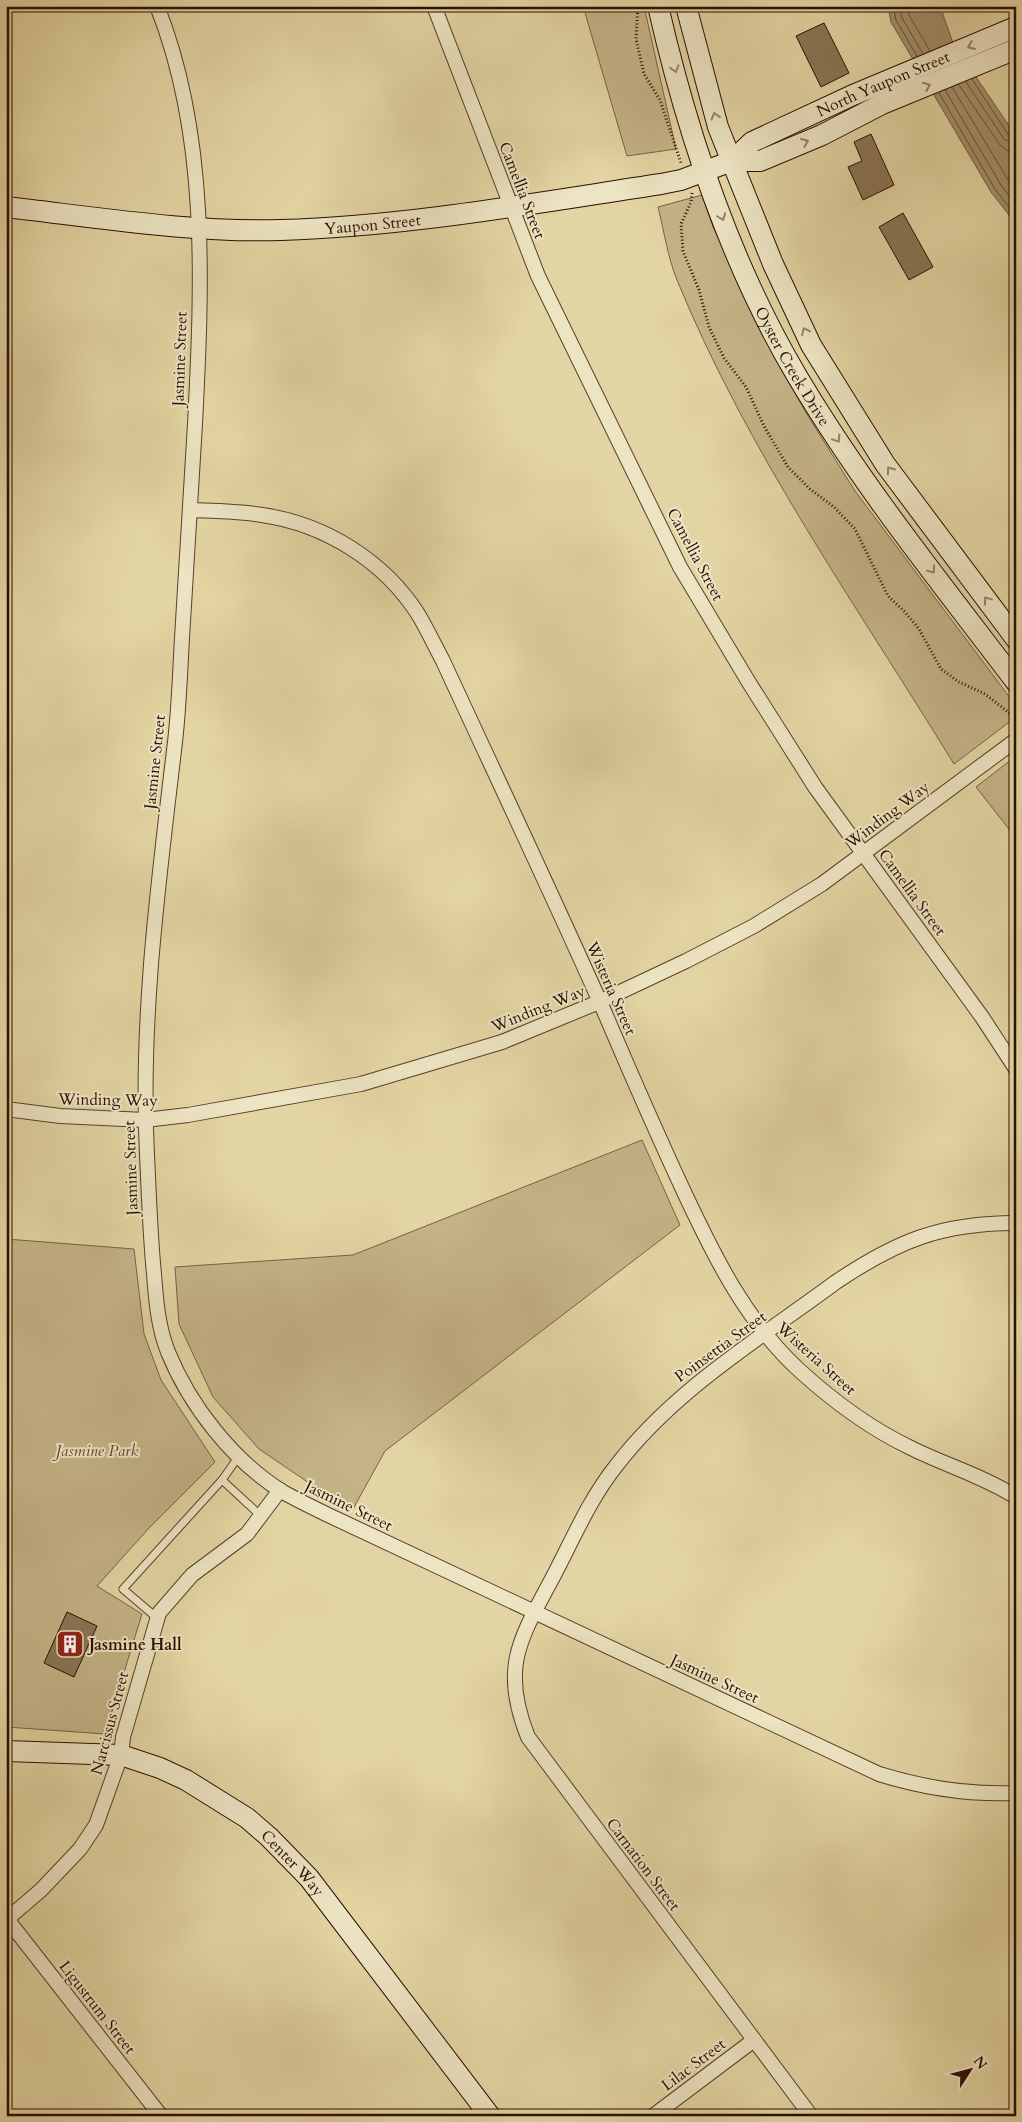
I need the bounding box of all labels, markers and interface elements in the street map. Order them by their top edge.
one-way arrow [967,39,976,50]
street label: North Yaupon Street [813,46,953,123]
one-way arrow [669,65,679,73]
one-way arrow [922,82,931,92]
one-way arrow [711,112,721,120]
one-way arrow [800,138,808,148]
street label: Camellia Street [493,139,551,242]
street label: Yaupon Street [324,209,422,240]
one-way arrow [716,212,726,221]
street label: Oyster Creek Drive [749,303,835,430]
street label: Jasmine Street [167,311,193,409]
one-way arrow [800,327,811,336]
one-way arrow [831,433,840,442]
one-way arrow [887,467,895,476]
street label: Camellia Street [661,504,729,605]
one-way arrow [926,564,934,573]
one-way arrow [984,597,992,606]
street label: Jasmine Street [139,714,171,812]
street label: Winding Way [840,776,934,854]
street label: Camellia Street [873,845,951,940]
street label: Wisteria Street [580,937,641,1039]
street label: Winding Way [487,980,589,1038]
street label: Winding Way [57,1088,159,1112]
street label: Jasmine Street [118,1120,144,1218]
street label: Poinsettia Street [670,1306,771,1388]
street label: Wisteria Street [771,1316,861,1400]
park label: Jasmine Park [52,1440,138,1462]
street label: Jasmine Street [299,1474,396,1537]
building icon: Jasmine Hall [55,1629,85,1659]
place label: Jasmine Hall [87,1634,182,1656]
street label: Jasmine Street [665,1648,762,1709]
street label: Narcissus Street [86,1669,134,1777]
street label: Carnation Street [601,1814,685,1916]
street label: Center Way [256,1825,329,1902]
street label: Ligustrum Street [54,1956,141,2059]
street label: Lilac Street [657,2033,730,2096]
north arrow [944,2044,994,2094]
text: N [969,2052,991,2073]

